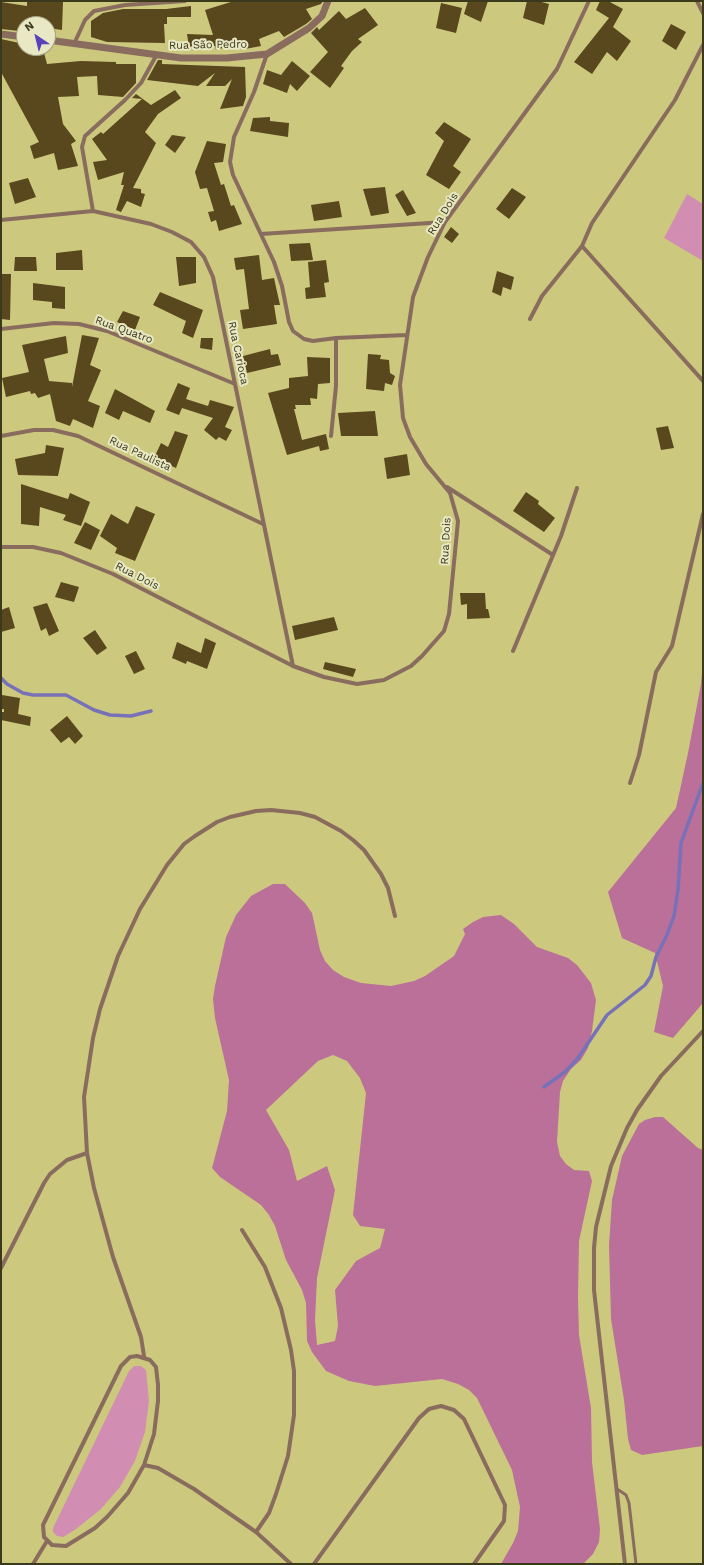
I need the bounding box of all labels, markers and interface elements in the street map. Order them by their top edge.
north arrow [16,16,56,56]
text: N [22,19,36,34]
street label: Rua São Pedro [169,38,247,52]
street label: Rua Dois [425,190,461,238]
street label: Rua Quatro [93,313,155,347]
street label: Rua Carioca [225,320,251,386]
street label: Rua Paulista [107,434,173,474]
street label: Rua Dois [438,517,454,565]
street label: Rua Dois [113,559,161,593]

